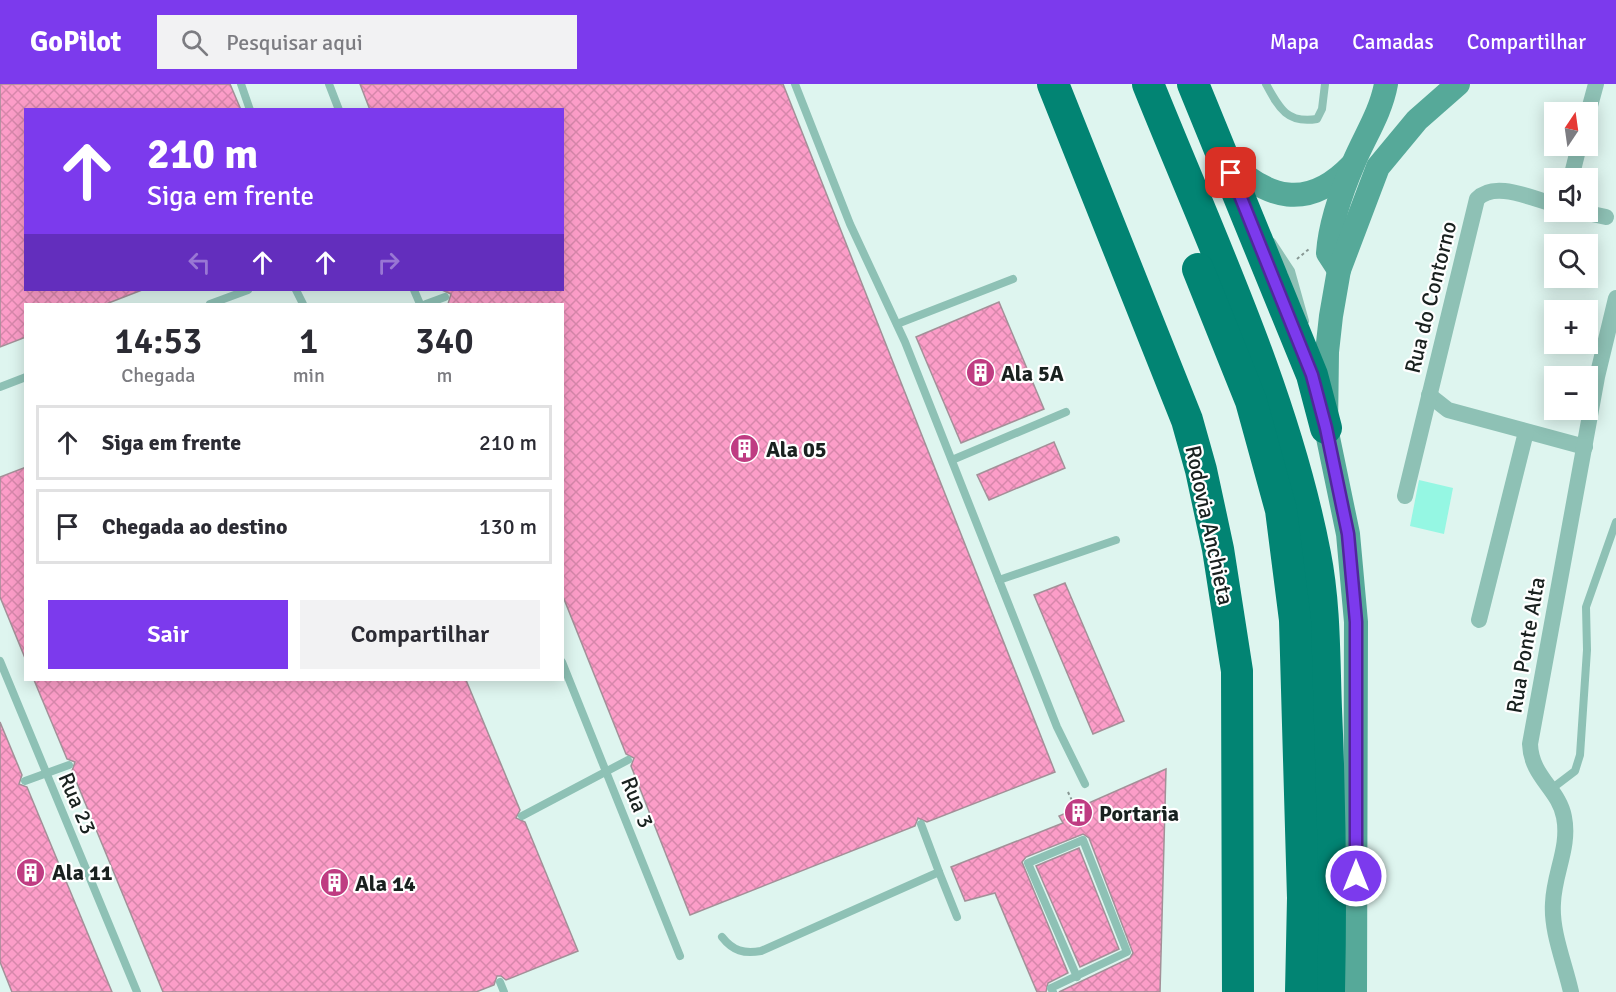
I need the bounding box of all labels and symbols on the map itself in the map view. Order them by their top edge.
north arrow [1544,102,1598,156]
pin [1205,147,1256,198]
street label: Rua do Contorno [1399,218,1462,376]
building icon: Ala 5A [964,357,996,389]
place label: Ala 5A [1001,360,1064,387]
building icon: Ala 05 [729,433,761,465]
place label: Ala 05 [766,436,827,463]
street label: Rodovia Anchieta [1179,443,1240,607]
street label: Rua Ponte Alta [1500,575,1551,715]
street label: Rua 23 [53,768,103,838]
street label: Rua 3 [615,773,660,832]
building icon: Portaria [1062,797,1094,829]
place label: Portaria [1099,800,1179,827]
position arrow [1324,844,1388,908]
building icon: Ala 11 [15,856,47,888]
place label: Ala 11 [52,859,113,886]
building icon: Ala 14 [318,867,350,899]
place label: Ala 14 [355,870,416,897]

